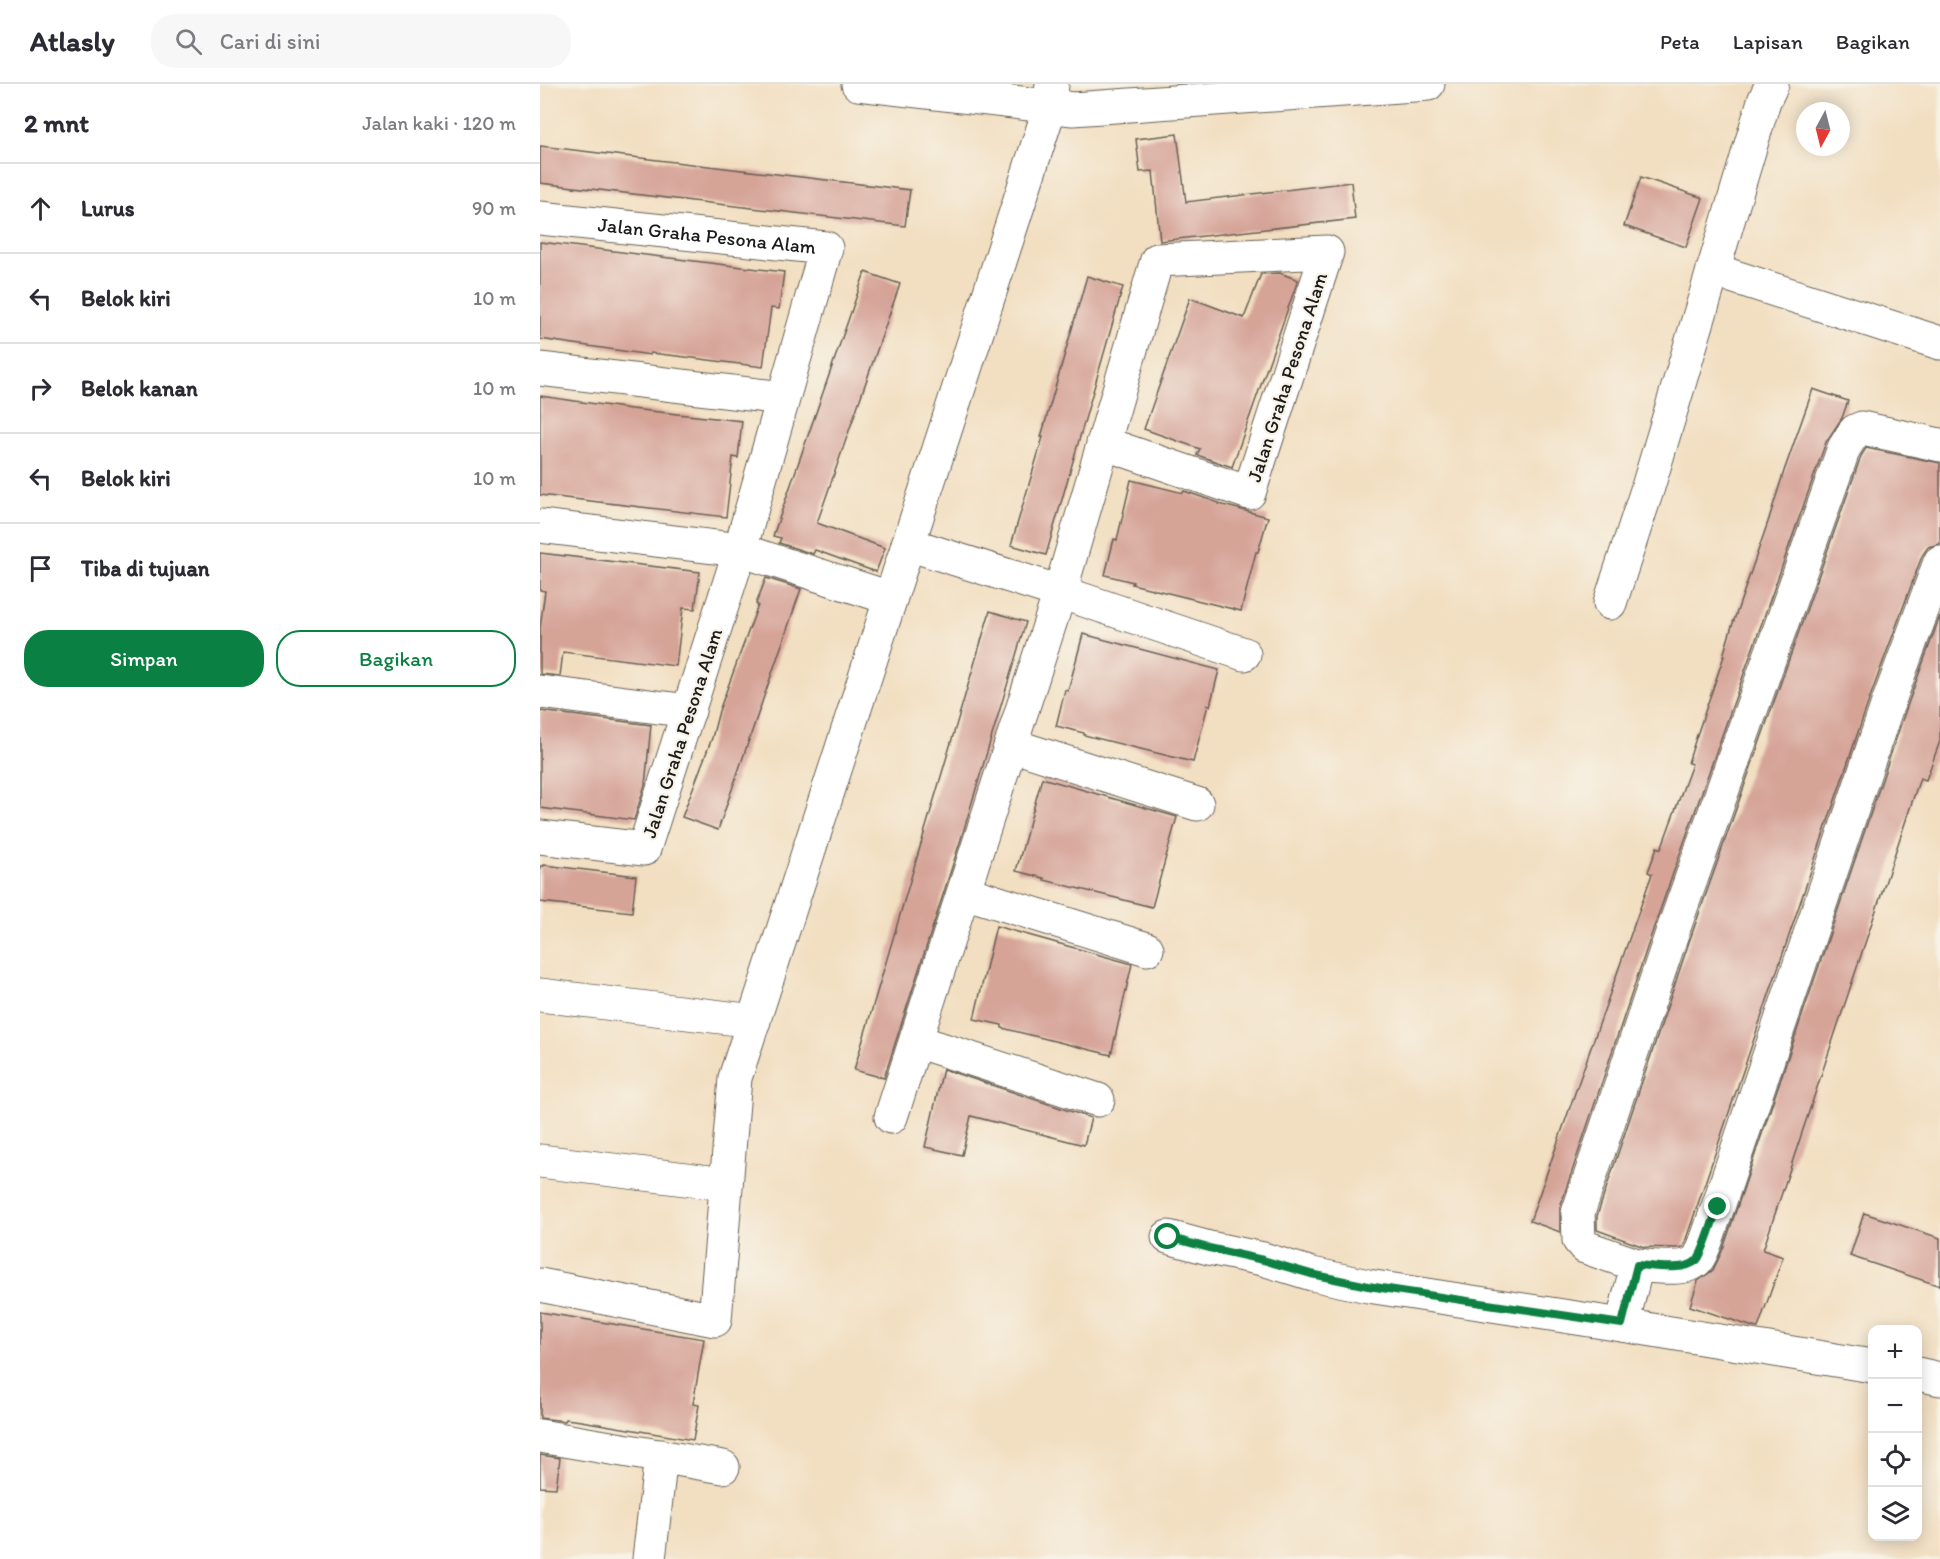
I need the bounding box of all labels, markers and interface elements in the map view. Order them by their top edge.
search box [151,14,571,68]
text: Atlasly [30,24,115,58]
icon: search [172,25,205,58]
text: Cari di sini [220,28,320,55]
text: Peta [1660,29,1700,54]
text: Lapisan [1733,29,1803,54]
text: Bagikan [1836,29,1910,54]
north arrow [1796,102,1850,156]
text: 2 mnt [24,107,89,139]
text: Jalan kaki · 120 m [362,111,516,135]
icon: ahead [24,192,57,225]
text: Lurus [81,195,135,222]
text: 90 m [472,196,516,220]
street label: Jalan Graha Pesona Alam [597,212,817,259]
street label: Jalan Graha Pesona Alam [1242,269,1332,485]
icon: left [24,282,57,315]
text: Belok kiri [81,285,171,312]
text: 10 m [473,286,516,310]
icon: right [24,372,57,405]
text: Belok kanan [81,375,198,402]
text: 10 m [473,376,516,400]
icon: left [24,462,57,495]
text: Belok kiri [81,465,171,492]
text: 10 m [473,466,516,490]
icon: arrive [24,552,57,585]
text: Tiba di tujuan [81,555,210,582]
street label: Jalan Graha Pesona Alam [637,625,727,841]
button: Simpan [24,630,264,687]
button: Bagikan [276,630,516,687]
route end [1704,1193,1730,1219]
route start [1154,1223,1180,1249]
map controls [1868,1325,1922,1541]
button: + [1868,1325,1922,1379]
button: − [1868,1379,1922,1433]
button: locate [1868,1433,1922,1487]
button: layers [1868,1487,1922,1541]

